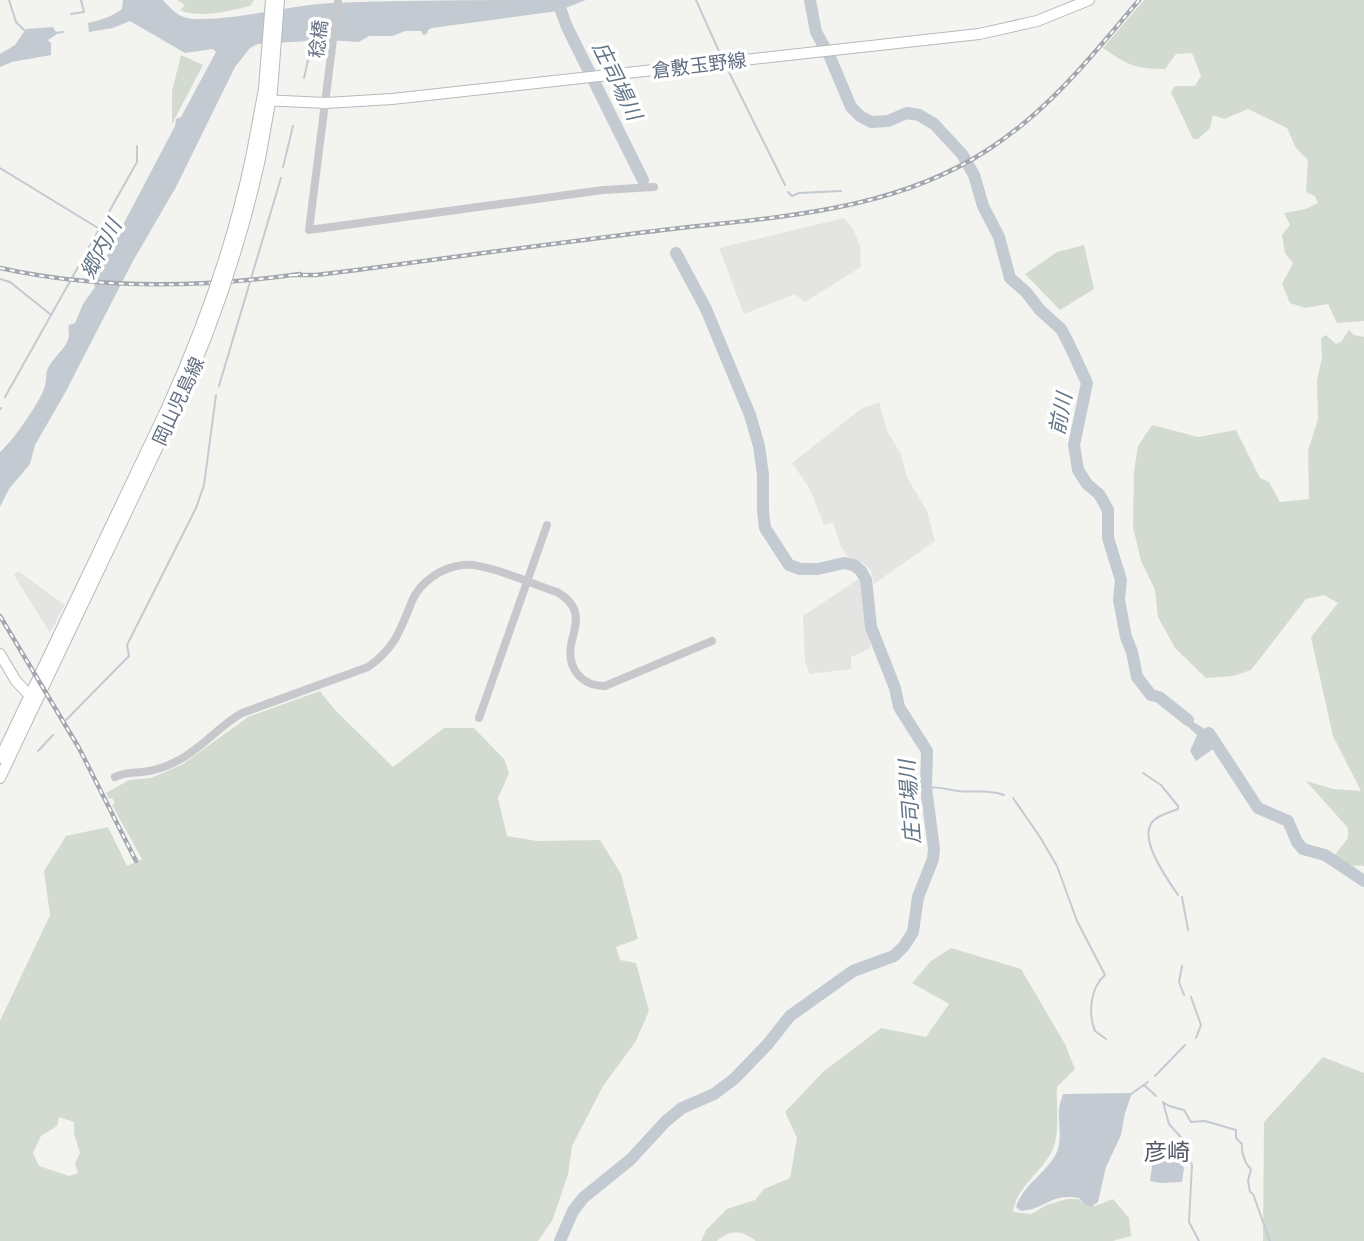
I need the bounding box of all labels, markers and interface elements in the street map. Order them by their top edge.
street label: 稔橋 [306,19,331,59]
water label: 庄司場川 [589,38,647,125]
street label: 倉敷玉野線 [651,49,747,82]
water label: 郷内川 [76,214,126,282]
street label: 岡山児島線 [149,354,208,449]
water label: 前川 [1045,389,1076,437]
water label: 庄司場川 [895,757,924,845]
district label: 彦崎 [1144,1139,1190,1165]

